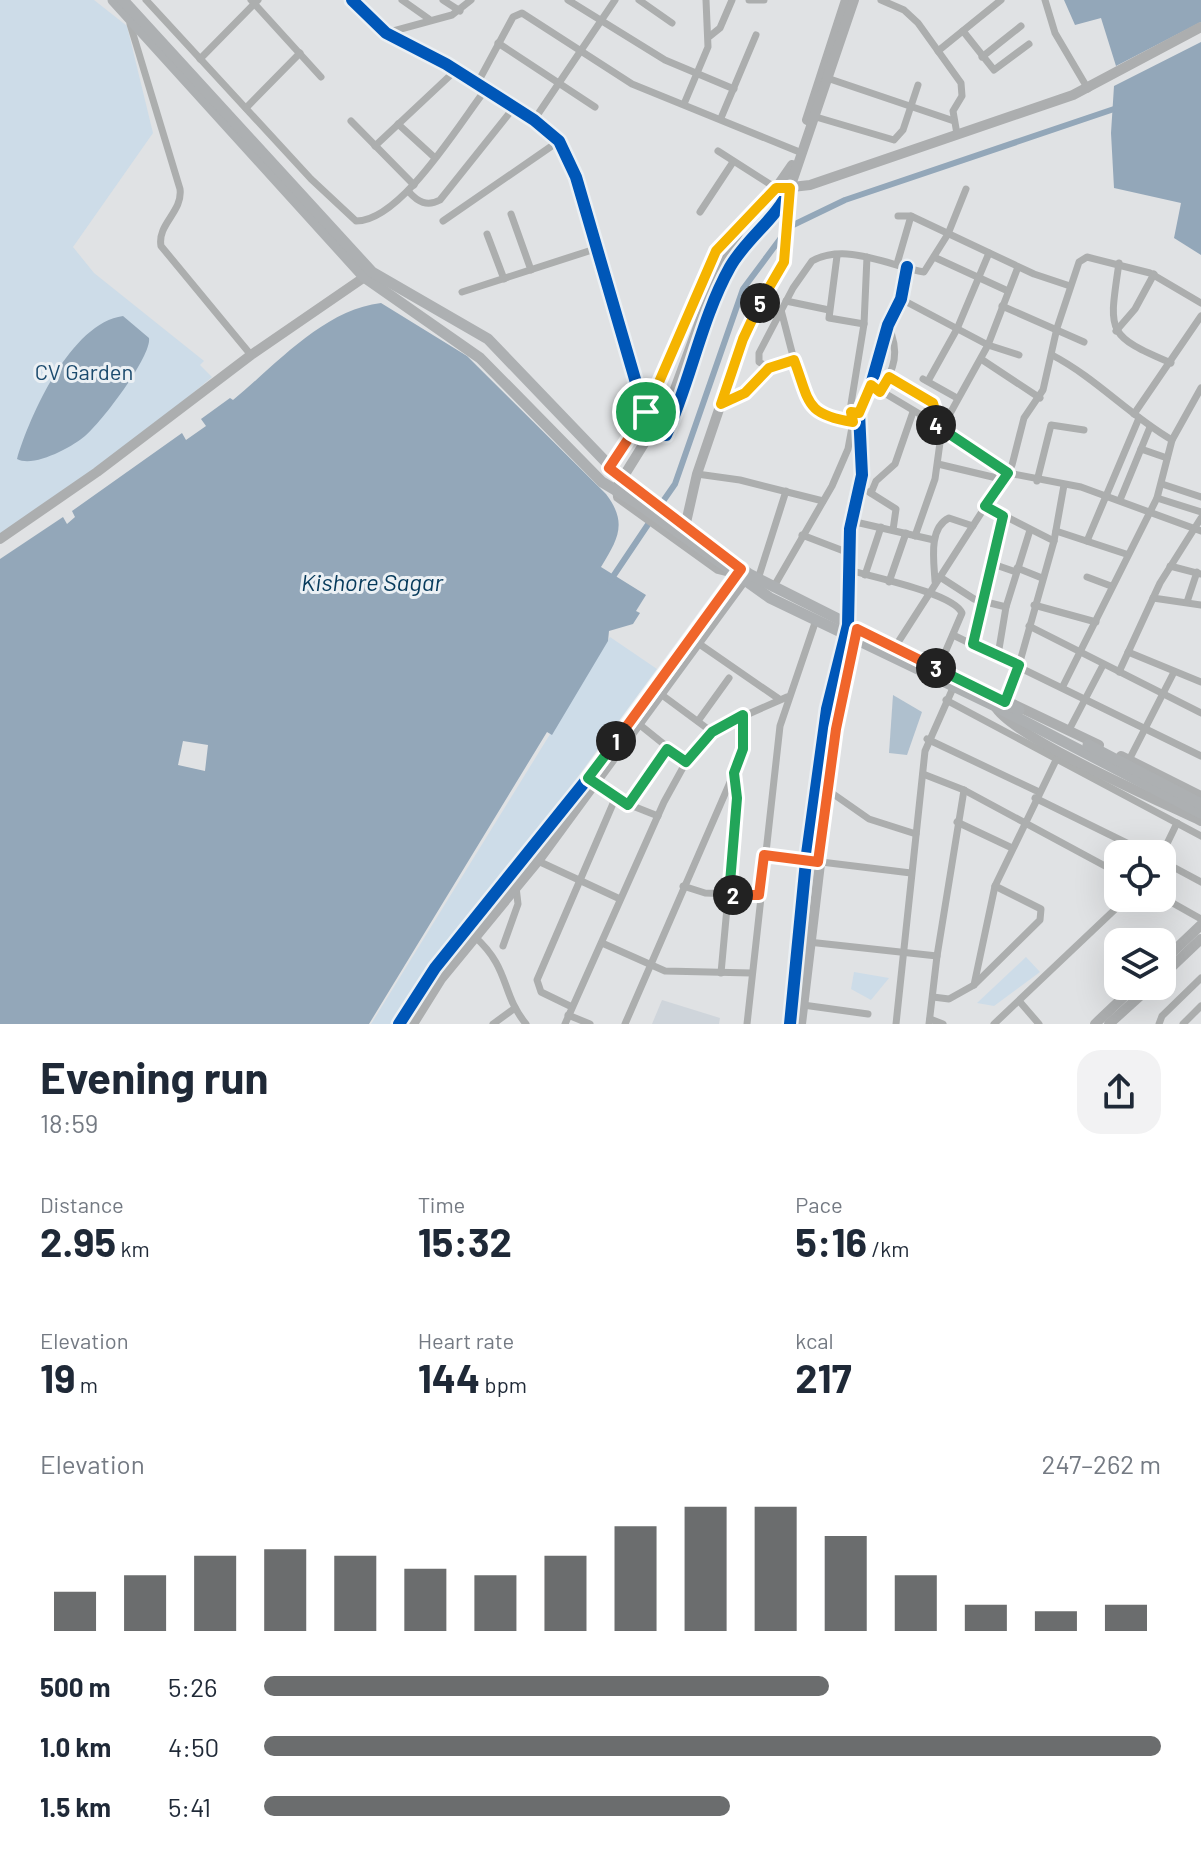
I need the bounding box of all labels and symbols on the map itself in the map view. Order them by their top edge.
pin: 5 [740,283,780,323]
park label: CV Garden [35,358,133,384]
pin [612,378,680,446]
pin: 4 [916,405,956,445]
water label: Kishore Sagar [301,567,444,596]
pin: 3 [916,648,956,688]
pin: 1 [596,721,636,761]
pin: 2 [713,875,753,915]

